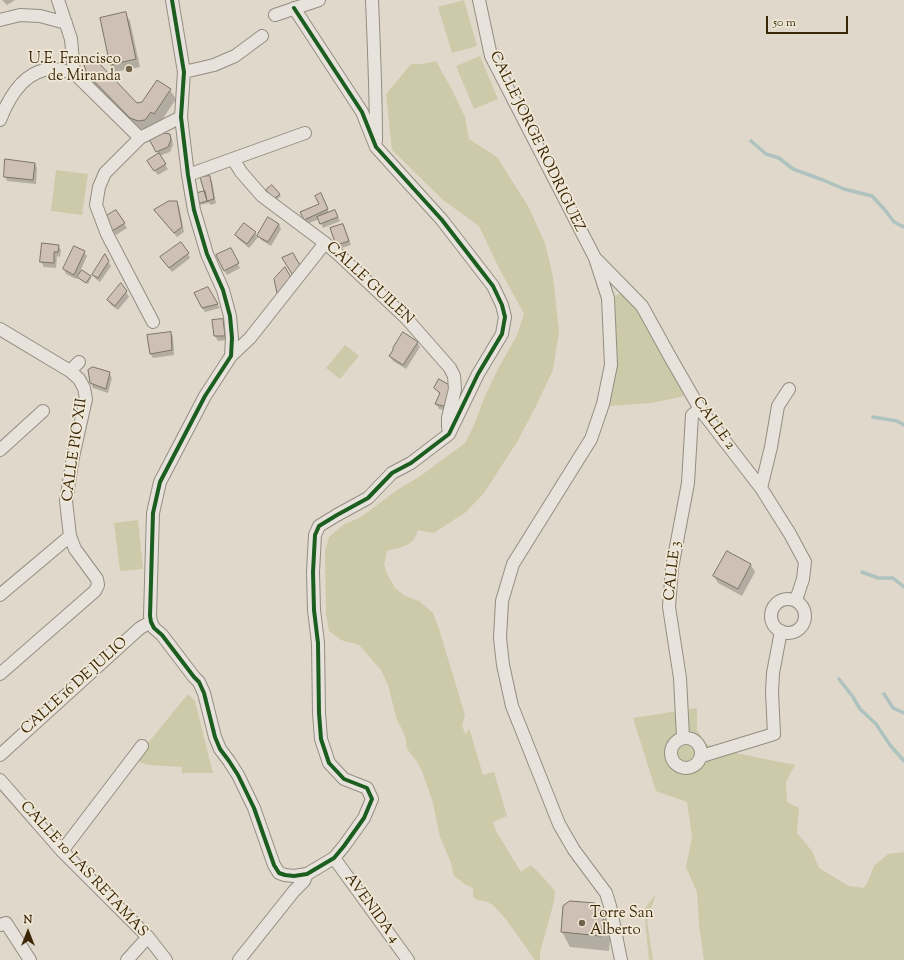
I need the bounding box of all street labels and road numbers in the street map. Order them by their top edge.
street label: CALLE JORGE RODRIGUEZ [484,49,588,235]
street label: CALLE GUILEN [321,239,417,329]
street label: CALLE 2 [688,394,738,454]
street label: CALLE PIO XII [60,397,92,503]
street label: CALLE 3 [662,540,686,602]
street label: CALLE 16 DE JULIO [18,634,132,740]
street label: CALLE 10 LAS RETAMAS [15,798,151,942]
street label: AVENIDA 4 [340,870,402,948]

